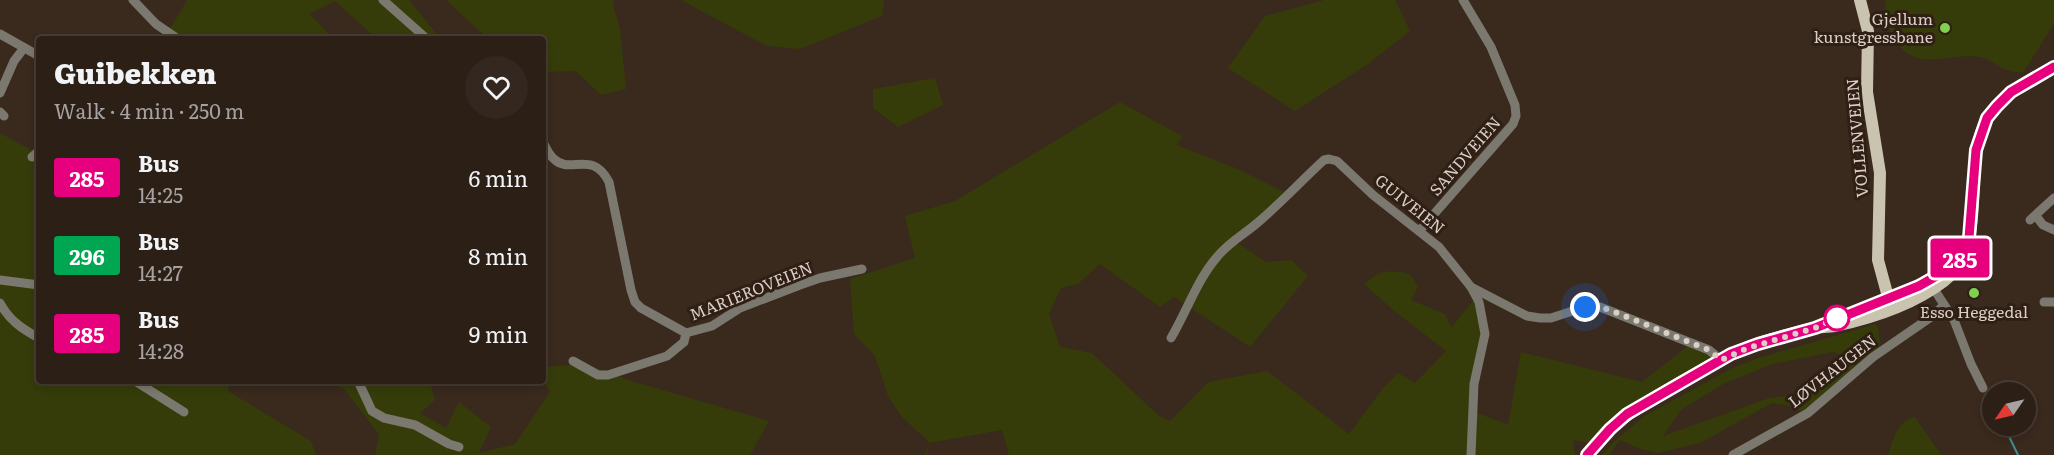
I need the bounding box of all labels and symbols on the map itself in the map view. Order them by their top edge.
place label: Gjellum kunstgressbane [1814,6,1933,48]
marker: Gjellum kunstgressbane [1938,21,1952,35]
street label: VOLLENVEIEN [1839,77,1873,199]
street label: SANDVEIEN [1423,110,1506,200]
street label: GUIVEIEN [1371,168,1451,239]
line badge: 285 [1926,238,1994,278]
street label: MARIEROVEIEN [685,254,816,326]
marker: Esso Heggedal [1967,286,1981,300]
your location [1570,292,1600,322]
place label: Esso Heggedal [1920,299,2028,323]
unlabelled marker [1824,305,1850,331]
street label: LØVHAUGEN [1782,328,1881,412]
north arrow [1982,382,2036,436]

